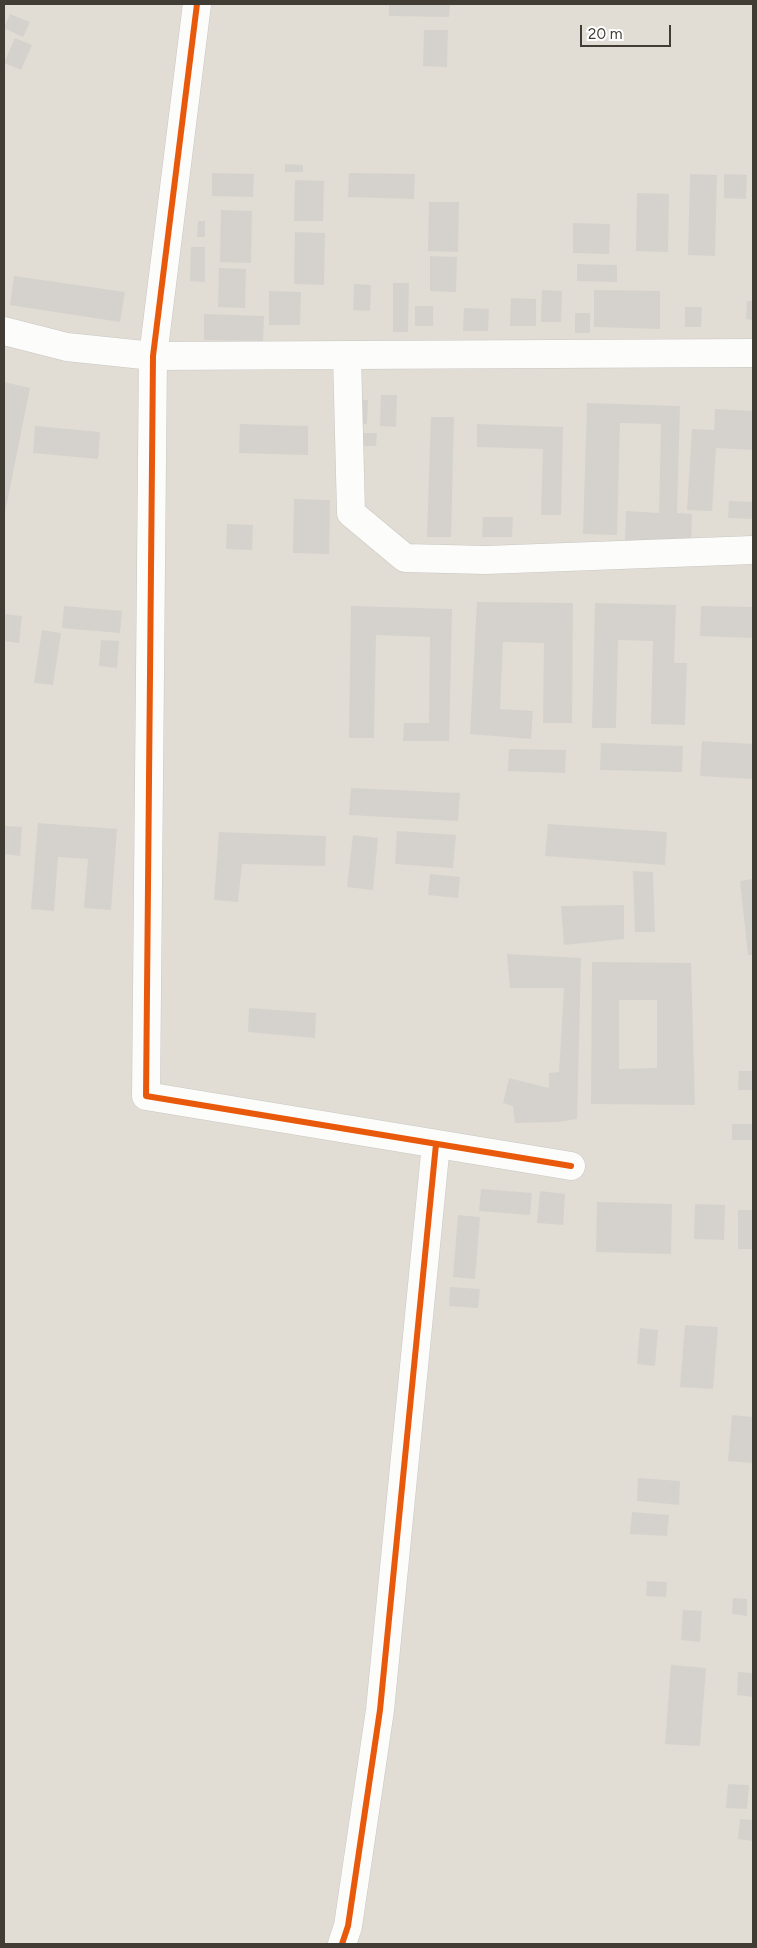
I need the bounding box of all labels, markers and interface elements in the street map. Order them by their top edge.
scale bar [582,15,673,47]
text: 20 m [588,25,622,43]

